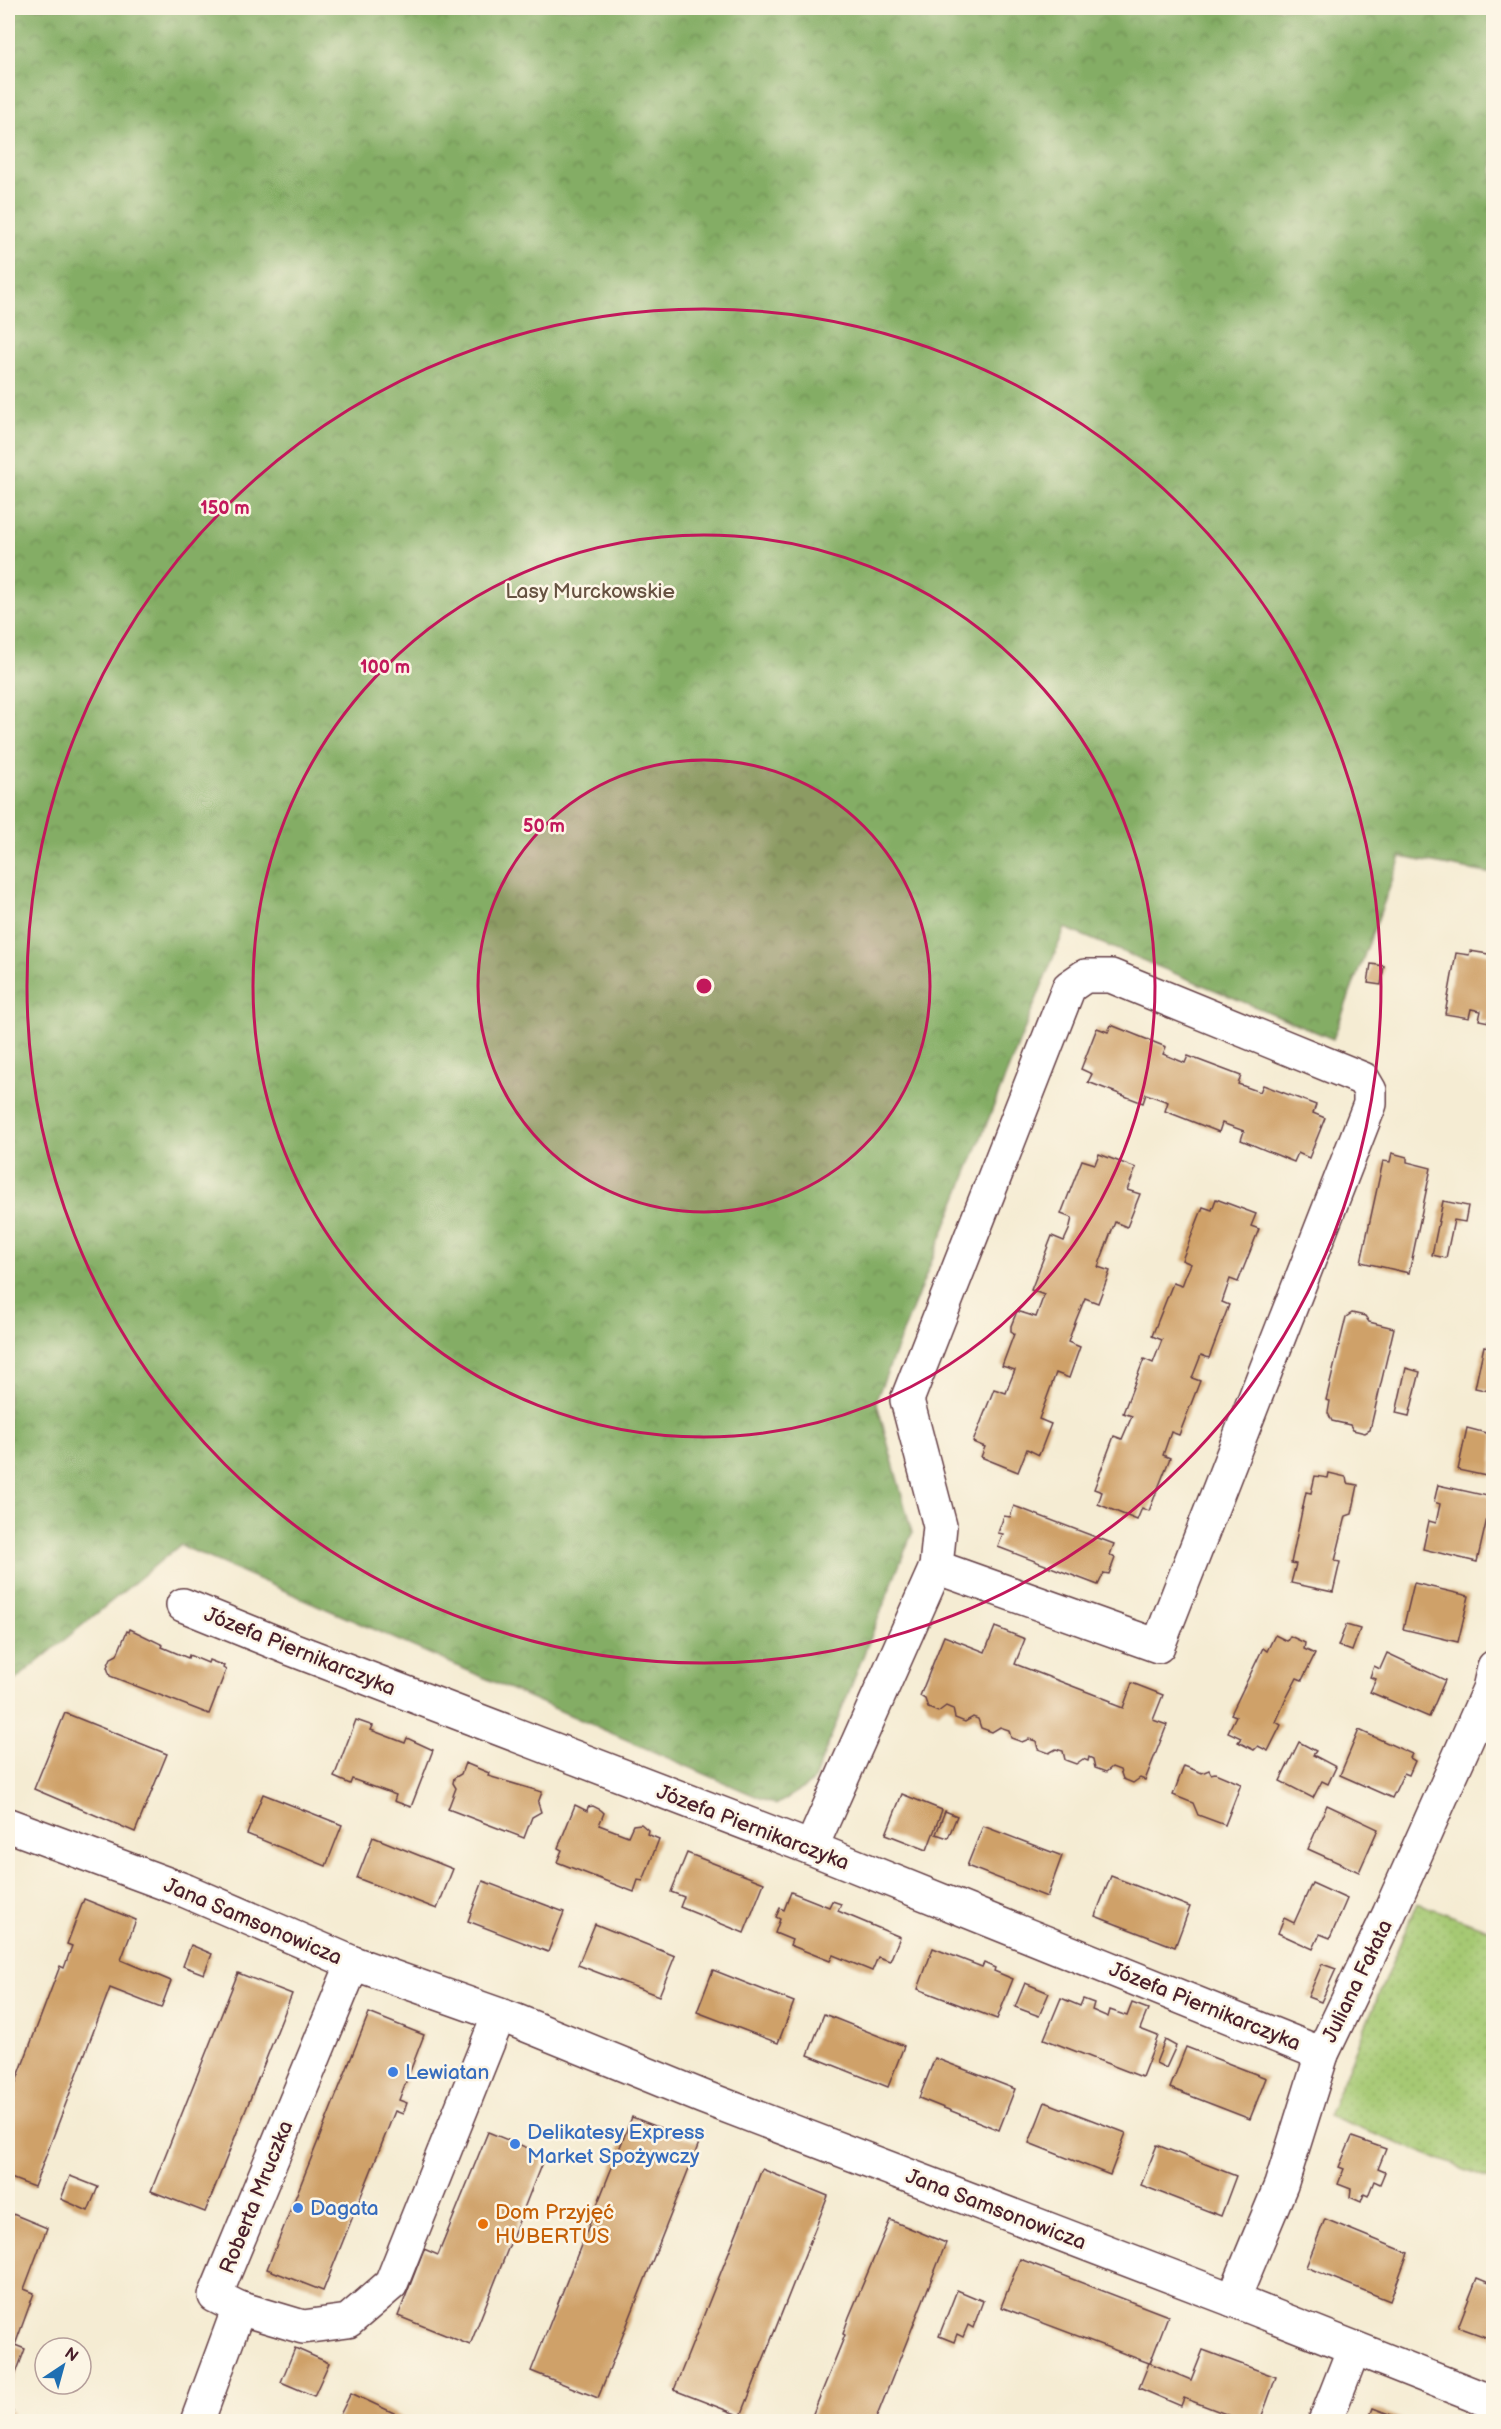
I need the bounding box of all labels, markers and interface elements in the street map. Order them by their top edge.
text: 150 m [200,498,250,519]
park label: Lasy Murckowskie [505,579,675,604]
text: 100 m [360,657,410,678]
text: 50 m [523,816,565,837]
centre of rings [694,976,714,996]
street label: Józefa Piernikarczyka [200,1602,399,1701]
street label: Józefa Piernikarczyka [653,1779,853,1876]
street label: Jana Samsonowicza [160,1873,346,1970]
street label: Juliana Fałata [1317,1916,1398,2047]
street label: Józefa Piernikarczyka [1105,1957,1304,2056]
place label: Lewiatan [405,2060,489,2085]
marker: Lewiatan [386,2065,400,2079]
street label: Roberta Mruczka [214,2117,299,2277]
place label: Delikatesy Express Market Spożywczy [527,2120,705,2169]
marker: Delikatesy Express Market Spożywczy [508,2137,522,2151]
street label: Jana Samsonowicza [902,2164,1090,2255]
place label: Dagata [310,2196,379,2221]
place label: Dom Przyjęć HUBERTUS [495,2200,614,2249]
marker: Dagata [291,2201,305,2215]
marker: Dom Przyjęć HUBERTUS [476,2217,490,2231]
north arrow [33,2336,93,2396]
text: N [60,2344,81,2366]

